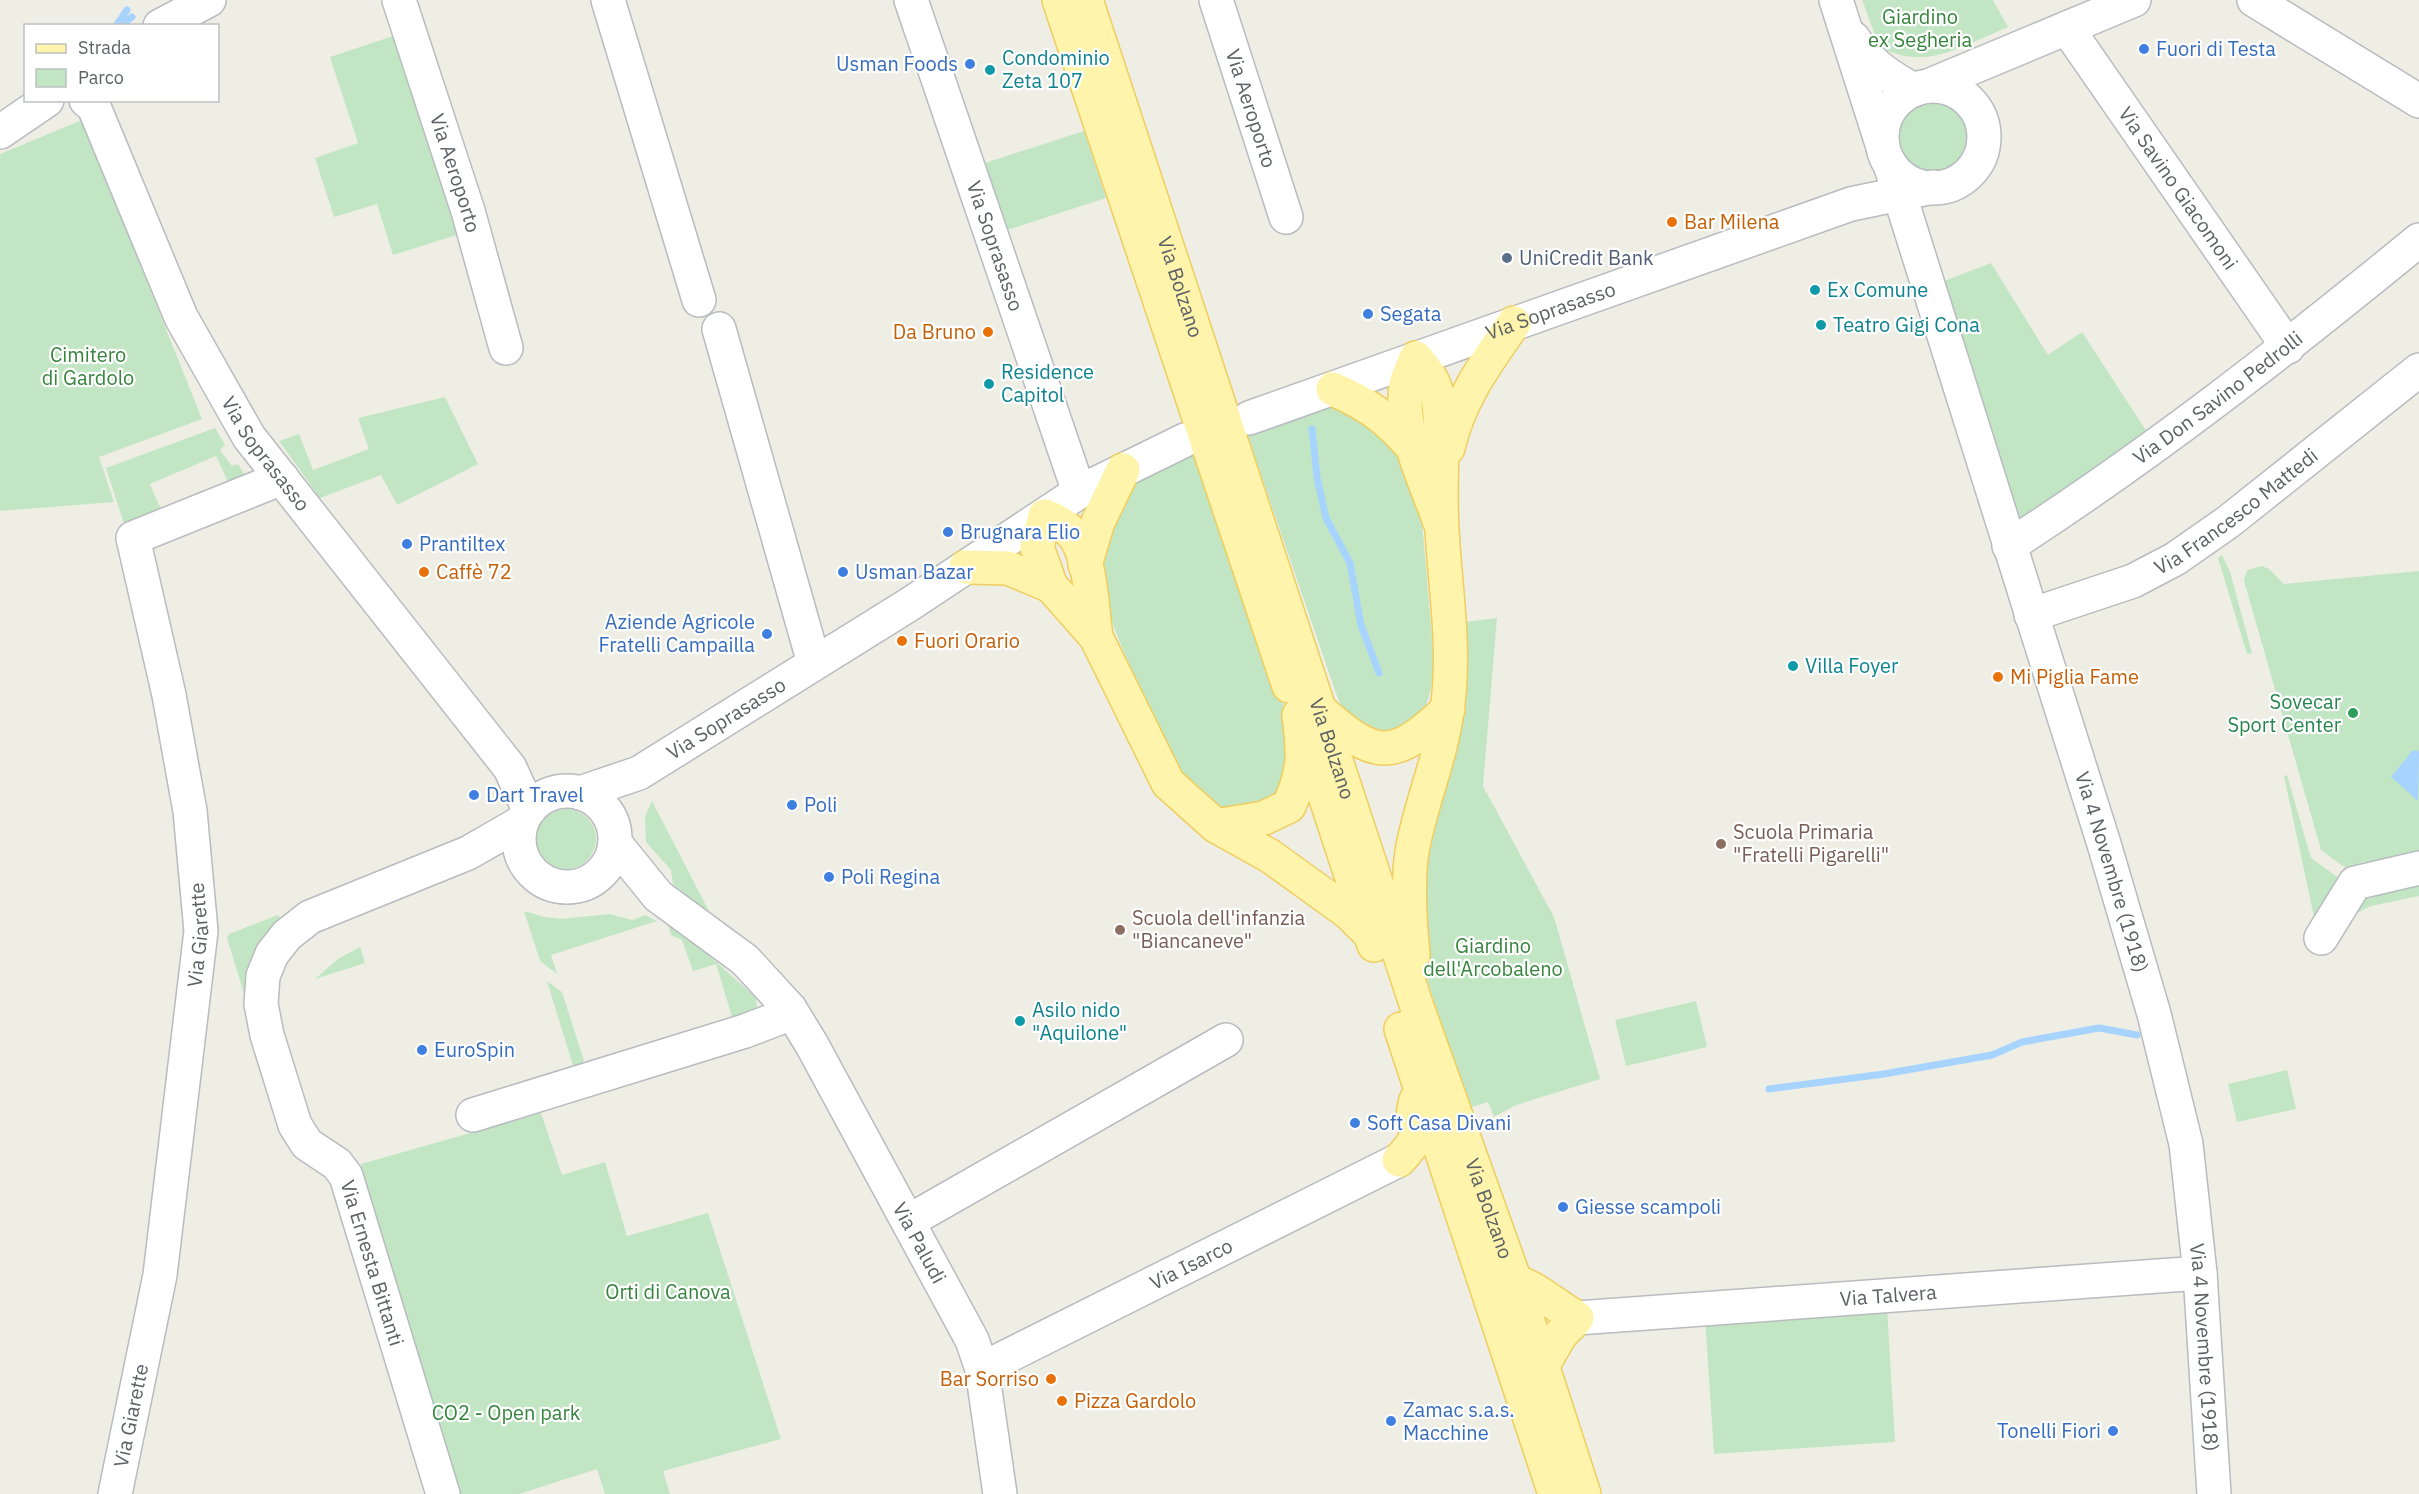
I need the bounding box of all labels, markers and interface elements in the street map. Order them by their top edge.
park label: Giardino ex Segheria [1868,3,1972,53]
legend [24,24,219,102]
place label: Fuori di Testa [2156,35,2276,62]
text: Strada [78,36,131,59]
marker: Fuori di Testa [2137,42,2151,56]
place label: Condominio Zeta 107 [1002,44,1110,94]
street label: Via Aeroporto [1220,46,1283,171]
place label: Usman Foods [836,50,958,77]
marker: Usman Foods [963,57,977,71]
marker: Condominio Zeta 107 [983,63,997,77]
text: Parco [78,66,124,89]
street label: Via Savino Giacomoni [2112,101,2244,275]
street label: Via Aeroporto [424,110,487,235]
street label: Via Soprasasso [961,177,1030,315]
place label: Bar Milena [1684,208,1780,235]
marker: Bar Milena [1665,215,1679,229]
street label: Via Bolzano [1152,233,1210,341]
place label: UniCredit Bank [1519,244,1654,271]
marker: UniCredit Bank [1500,251,1514,265]
street label: Via Soprasasso [1482,275,1619,346]
place label: Ex Comune [1827,276,1928,303]
marker: Ex Comune [1808,283,1822,297]
place label: Segata [1380,300,1442,327]
marker: Segata [1361,307,1375,321]
place label: Teatro Gigi Cona [1833,311,1980,338]
place label: Da Bruno [893,318,976,345]
marker: Teatro Gigi Cona [1814,318,1828,332]
marker: Da Bruno [981,325,995,339]
street label: Via Don Savino Pedrolli [2127,325,2308,470]
park label: Cimitero di Gardolo [42,341,134,391]
place label: Residence Capitol [1001,358,1094,408]
marker: Residence Capitol [982,377,996,391]
street label: Via Soprasasso [216,391,316,517]
street label: Via Francesco Mattedi [2149,442,2323,581]
place label: Brugnara Elio [960,518,1080,545]
marker: Brugnara Elio [941,525,955,539]
place label: Prantiltex [419,530,505,557]
marker: Prantiltex [400,537,414,551]
place label: Caffè 72 [436,558,512,585]
place label: Usman Bazar [855,558,974,585]
marker: Caffè 72 [417,565,431,579]
marker: Usman Bazar [836,565,850,579]
place label: Aziende Agricole Fratelli Campailla [599,608,755,658]
marker: Aziende Agricole Fratelli Campailla [760,627,774,641]
place label: Fuori Orario [914,627,1020,654]
marker: Fuori Orario [895,634,909,648]
place label: Villa Foyer [1805,652,1898,679]
marker: Villa Foyer [1786,659,1800,673]
place label: Mi Piglia Fame [2010,663,2139,690]
marker: Mi Piglia Fame [1991,670,2005,684]
street label: Via Soprasasso [661,671,791,766]
place label: Sovecar Sport Center [2227,688,2341,738]
street label: Via Bolzano [1303,694,1362,802]
marker: Sovecar Sport Center [2346,706,2360,720]
street label: Via 4 Novembre (1918) [2069,768,2155,976]
place label: Dart Travel [486,781,584,808]
marker: Dart Travel [467,788,481,802]
place label: Poli [804,791,837,818]
marker: Poli [785,798,799,812]
place label: Scuola Primaria "Fratelli Pigarelli" [1733,818,1889,868]
marker: Scuola Primaria "Fratelli Pigarelli" [1714,837,1728,851]
place label: Poli Regina [841,863,940,890]
marker: Poli Regina [822,870,836,884]
street label: Via Giarette [180,881,214,989]
place label: Scuola dell'infanzia "Biancaneve" [1132,904,1305,954]
marker: Scuola dell'infanzia "Biancaneve" [1113,923,1127,937]
park label: Giardino dell'Arcobaleno [1423,932,1563,982]
place label: Asilo nido "Aquilone" [1032,996,1127,1046]
marker: Asilo nido "Aquilone" [1013,1014,1027,1028]
place label: EuroSpin [434,1036,515,1063]
marker: EuroSpin [415,1043,429,1057]
place label: Soft Casa Divani [1367,1109,1511,1136]
marker: Soft Casa Divani [1348,1116,1362,1130]
street label: Via Bolzano [1459,1154,1520,1262]
street label: Via Ernesta Bittanti [334,1177,411,1349]
place label: Giesse scampoli [1575,1193,1721,1220]
street label: Via Paludi [887,1197,953,1288]
marker: Giesse scampoli [1556,1200,1570,1214]
street label: Via Isarco [1145,1232,1237,1296]
street label: Via 4 Novembre (1918) [2184,1242,2225,1452]
park label: Orti di Canova [605,1278,731,1305]
street label: Via Talvera [1839,1278,1938,1312]
street label: Via Giarette [107,1361,154,1470]
place label: Bar Sorriso [940,1365,1039,1392]
marker: Bar Sorriso [1044,1372,1058,1386]
place label: Pizza Gardolo [1074,1387,1196,1414]
marker: Pizza Gardolo [1055,1394,1069,1408]
place label: Zamac s.a.s. Macchine [1403,1396,1515,1446]
park label: CO2 - Open park [432,1399,581,1426]
marker: Zamac s.a.s. Macchine [1384,1414,1398,1428]
place label: Tonelli Fiori [1997,1417,2101,1444]
marker: Tonelli Fiori [2106,1424,2120,1438]

